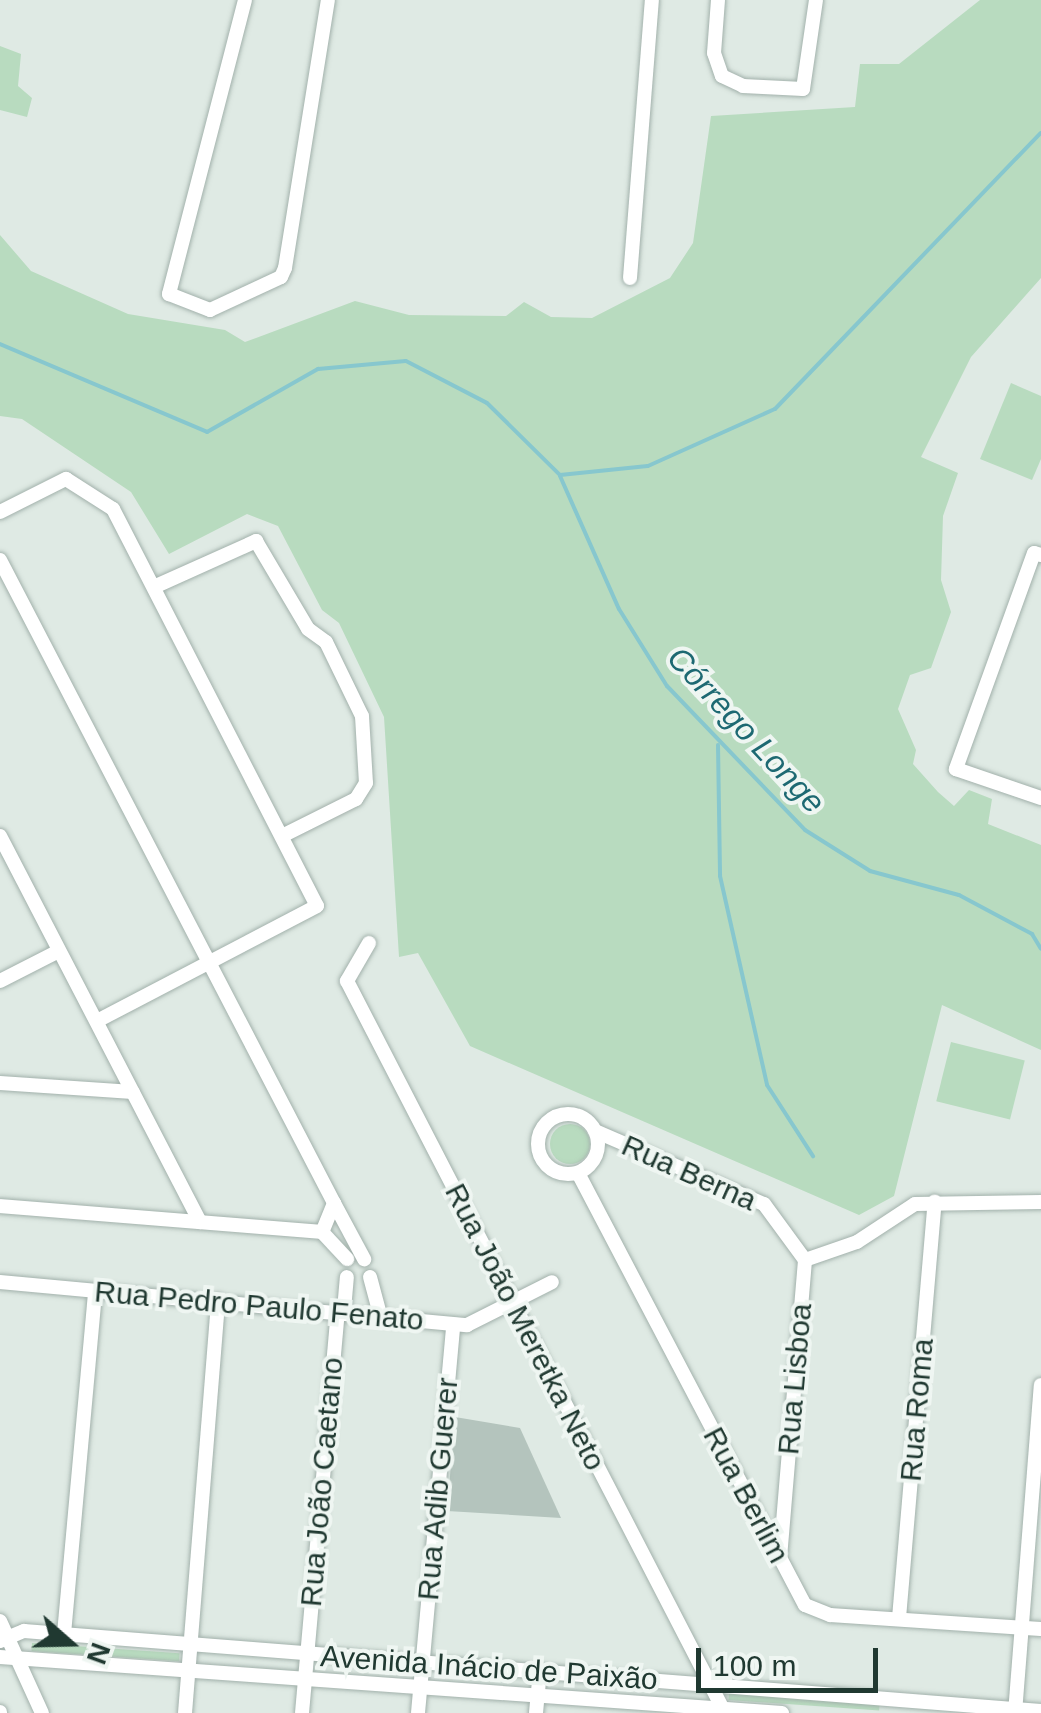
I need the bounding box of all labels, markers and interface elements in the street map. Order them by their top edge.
water label: Córrego Longe [659,639,833,821]
street label: Rua Berna [616,1127,762,1219]
street label: Rua João Meretka Neto [437,1178,613,1476]
street label: Rua Pedro Paulo Fenato [93,1274,425,1338]
street label: Rua Lisboa [770,1302,820,1456]
street label: Rua Roma [893,1337,941,1483]
street label: Rua João Caetano [293,1356,351,1608]
street label: Rua Adib Guerer [410,1375,466,1603]
street label: Rua Berlim [695,1421,797,1569]
north arrow [20,1593,120,1693]
scale bar [701,1628,884,1690]
street label: Avenida Inácio de Paixão [319,1638,659,1698]
text: N [81,1639,117,1668]
text: 100 m [713,1649,796,1682]

